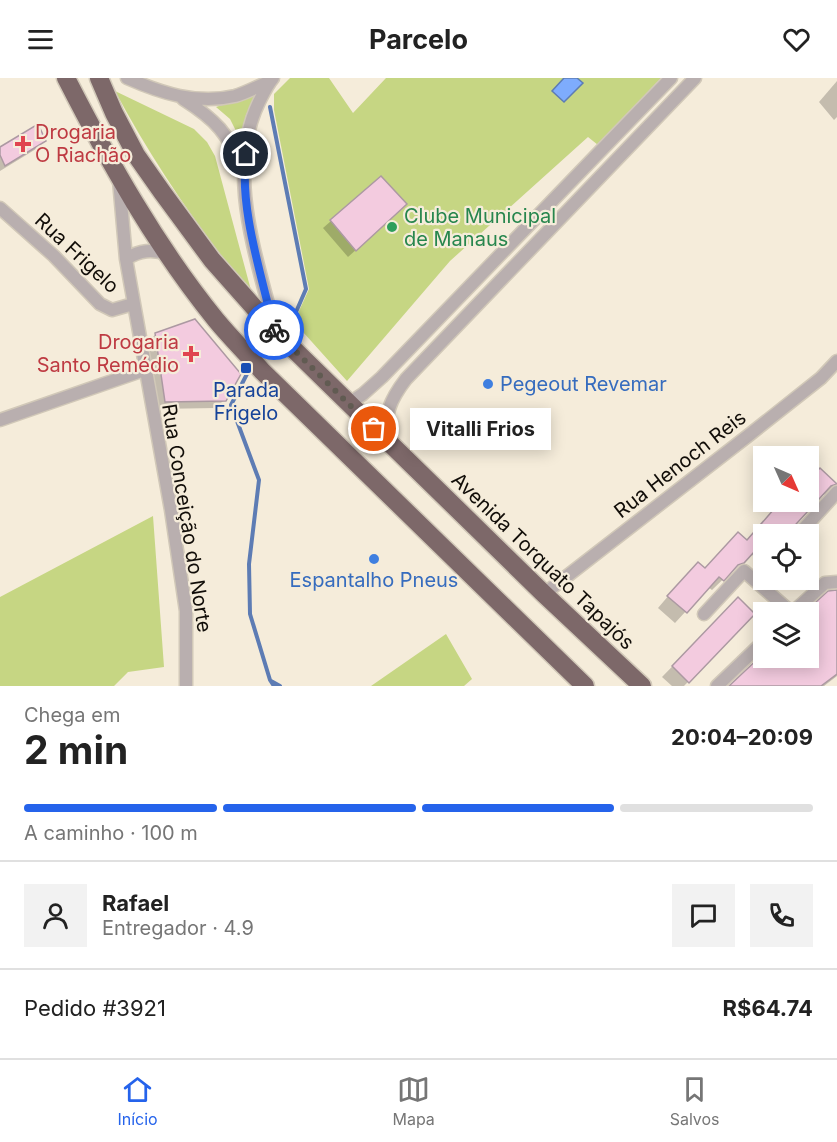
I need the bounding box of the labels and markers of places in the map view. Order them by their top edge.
place label: Drogaria O Riachão [35,120,131,167]
pin [220,128,271,179]
marker: Drogaria O Riachão [16,137,30,151]
place label: Clube Municipal de Manaus [404,204,556,251]
marker: Clube Municipal de Manaus [385,220,399,234]
place label: Drogaria Santo Remédio [37,330,179,377]
marker: Drogaria Santo Remédio [184,347,198,361]
marker: Parada Frigelo [239,361,253,375]
place label: Pegeout Revemar [500,372,667,396]
marker: Pegeout Revemar [481,377,495,391]
place label: Parada Frigelo [213,378,279,425]
pin [348,403,399,454]
callout: Vitalli Frios [410,408,551,450]
marker: Espantalho Pneus [367,552,381,566]
place label: Espantalho Pneus [290,568,458,592]

